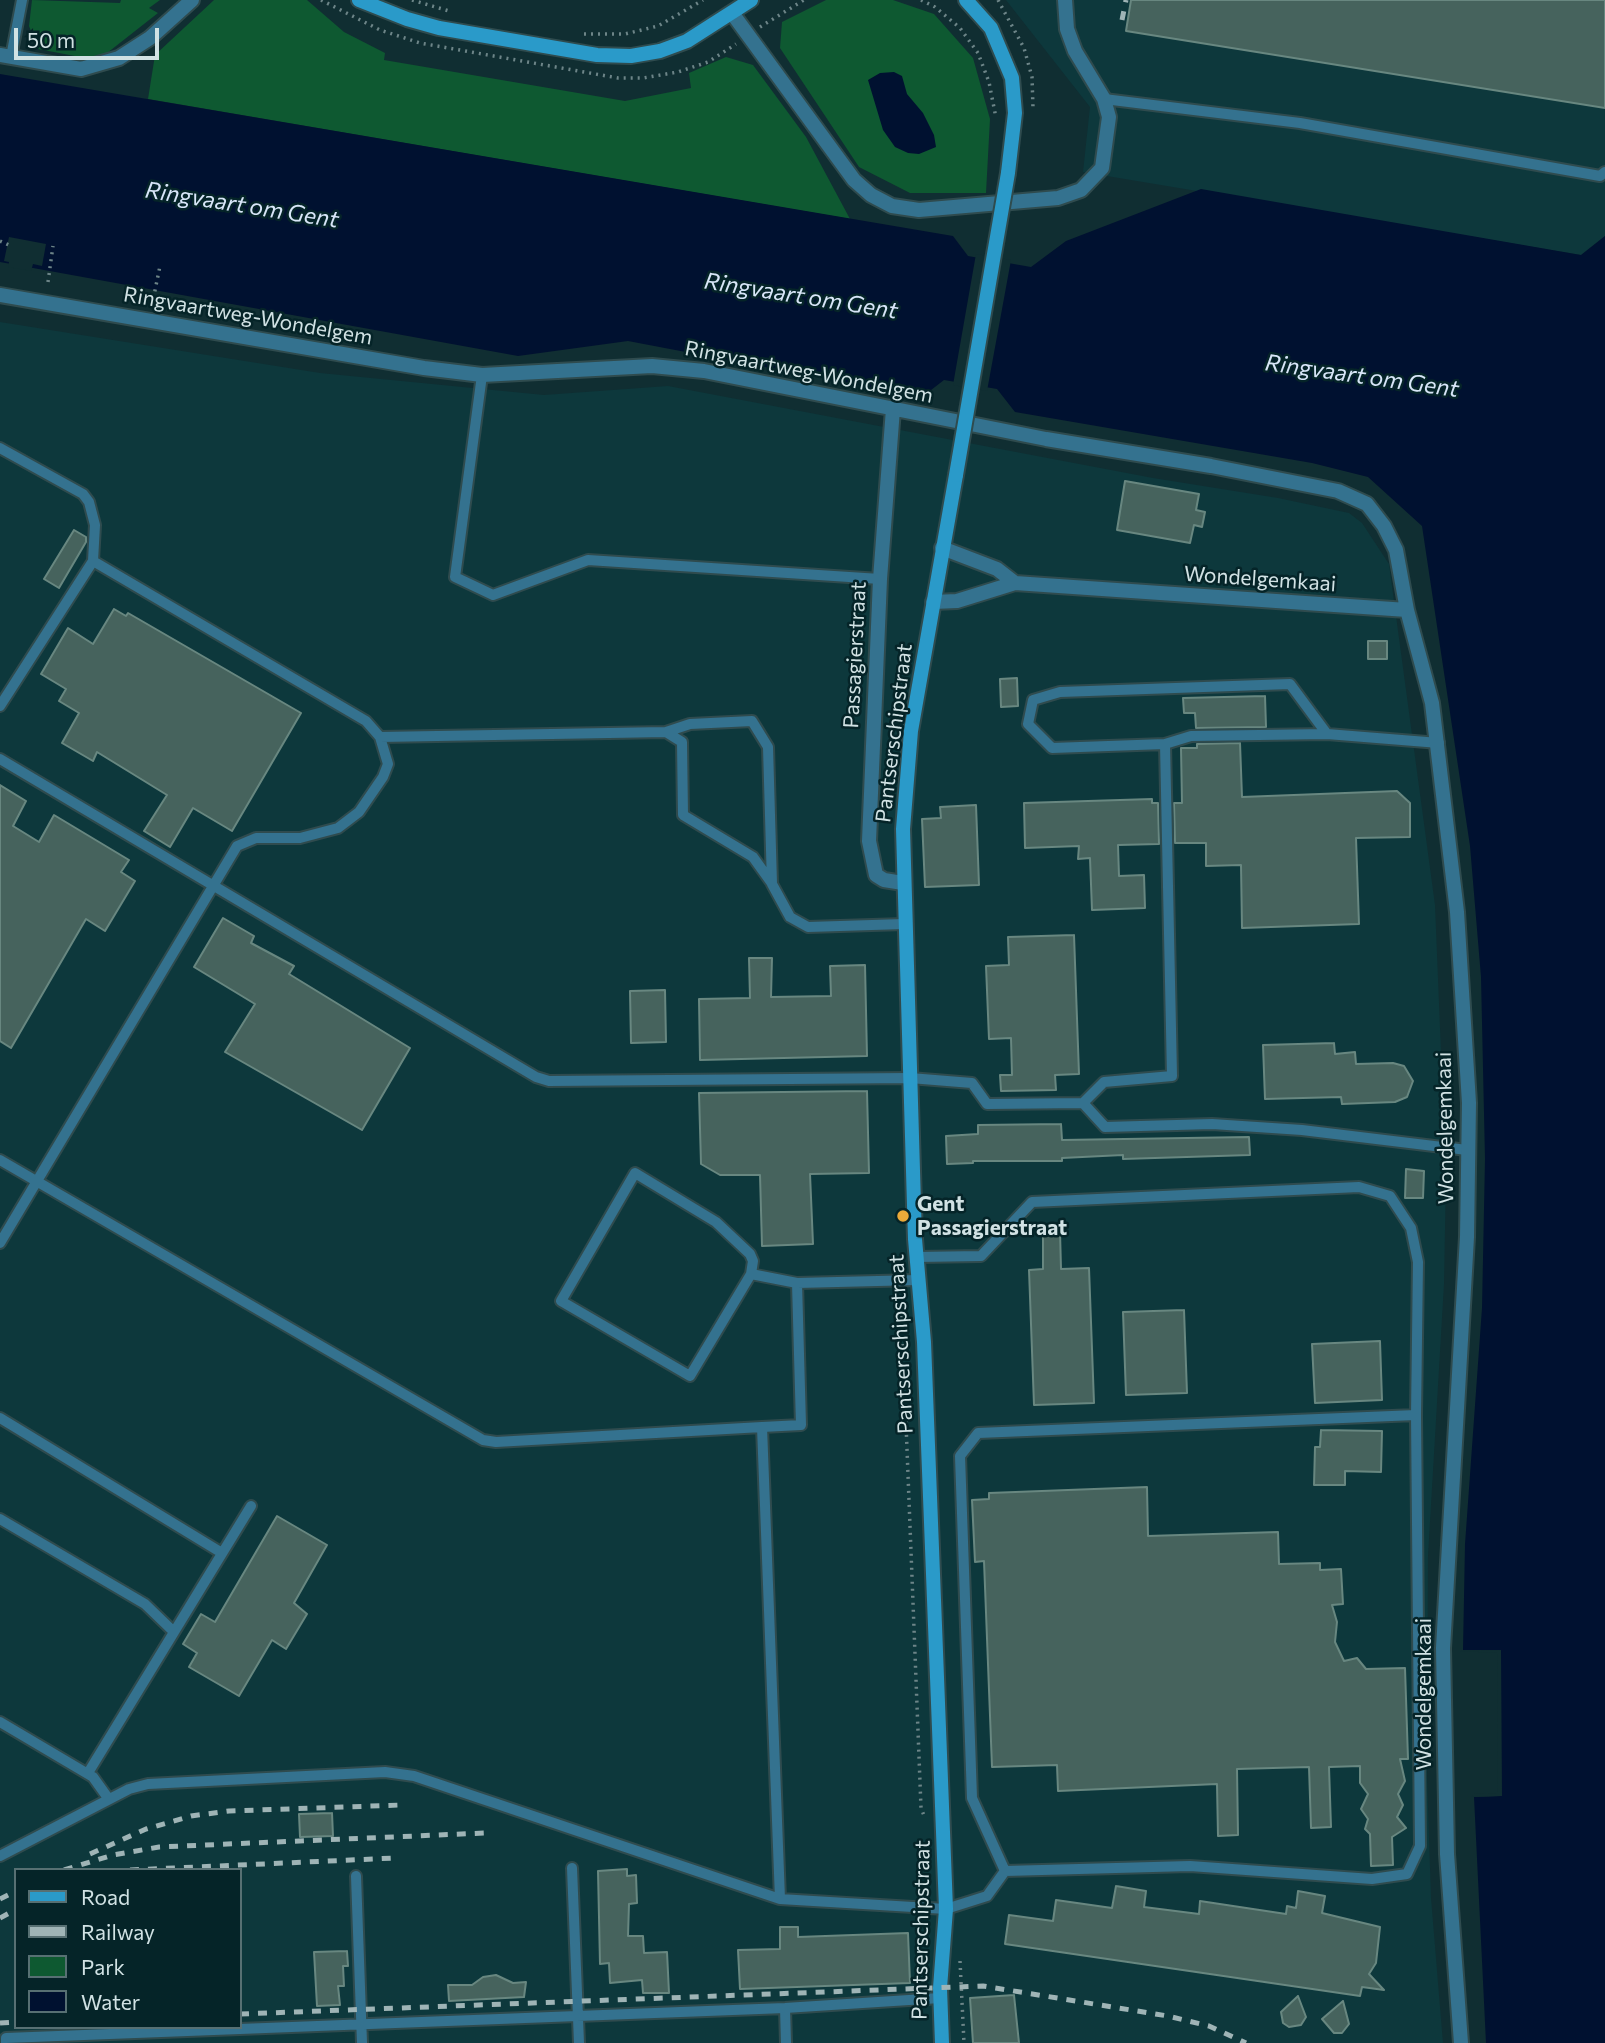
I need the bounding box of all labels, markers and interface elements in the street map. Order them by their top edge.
scale bar [18,14,163,58]
text: 50 m [27,27,75,52]
water label: Ringvaart om Gent [143,176,341,234]
water label: Ringvaart om Gent [702,267,900,325]
street label: Ringvaartweg-Wondelgem [122,282,374,350]
street label: Ringvaartweg-Wondelgem [683,336,935,408]
water label: Ringvaart om Gent [1263,349,1461,403]
street label: Wondelgemkaai [1183,561,1337,597]
street label: Passagierstraat [839,581,871,729]
street label: Pantserschipstraat [871,642,917,824]
street label: Wondelgemkaai [1431,1052,1459,1204]
place label: Gent Passagierstraat [917,1191,1067,1241]
marker: Gent Passagierstraat [895,1208,911,1224]
street label: Pantserschipstraat [884,1254,918,1434]
street label: Wondelgemkaai [1411,1618,1437,1770]
street label: Pantserschipstraat [907,1840,935,2020]
legend [14,1868,242,2029]
text: Road [81,1884,130,1909]
text: Railway [81,1919,155,1944]
text: Park [81,1954,125,1979]
text: Water [81,1989,140,2014]

